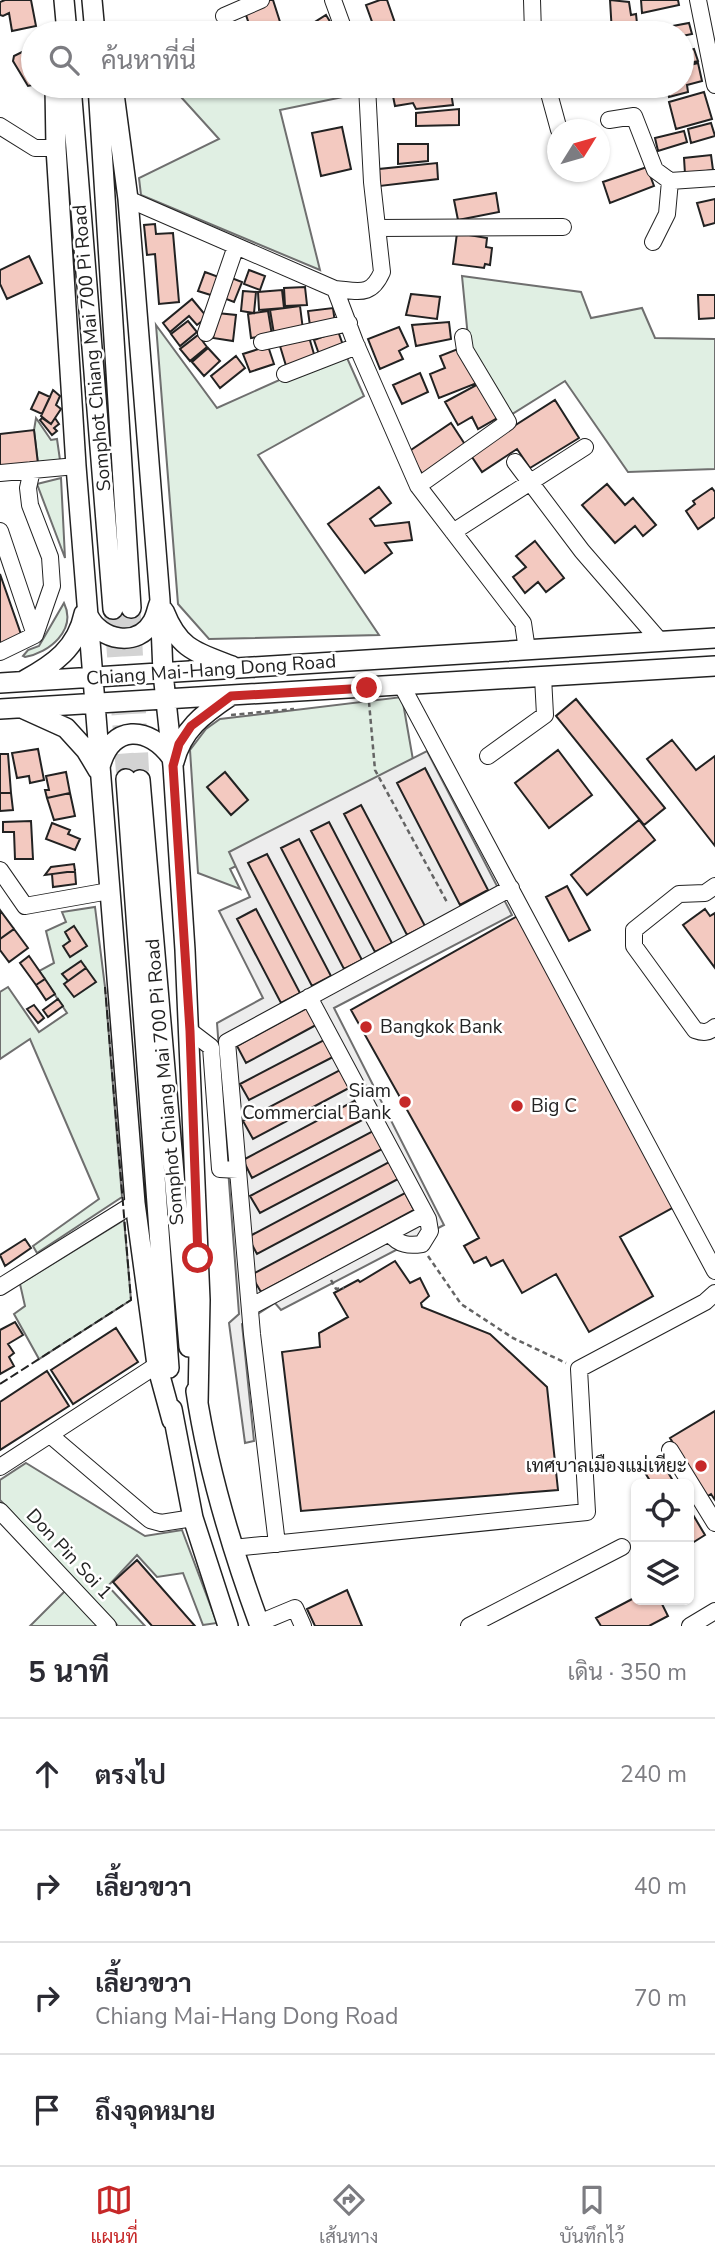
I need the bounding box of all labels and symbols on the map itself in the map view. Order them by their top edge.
north arrow [547,119,610,182]
street label: Somphot Chiang Mai 700 Pi Road [67,204,117,492]
street label: Chiang Mai-Hang Dong Road [85,648,337,692]
route end [351,672,382,703]
street label: Somphot Chiang Mai 700 Pi Road [140,938,190,1226]
place label: Bangkok Bank [380,1014,503,1040]
marker: Bangkok Bank [358,1019,374,1035]
place label: Siam Commercial Bank [242,1078,391,1126]
place label: Big C [531,1093,577,1119]
marker: Siam Commercial Bank [397,1094,413,1110]
marker: Big C [509,1098,525,1114]
route start [182,1242,213,1273]
place label: เทศบาลเมืองแม่เหียะ [526,1453,687,1479]
marker: เทศบาลเมืองแม่เหียะ [693,1458,709,1474]
street label: Don Pin Soi 1 [20,1503,118,1605]

